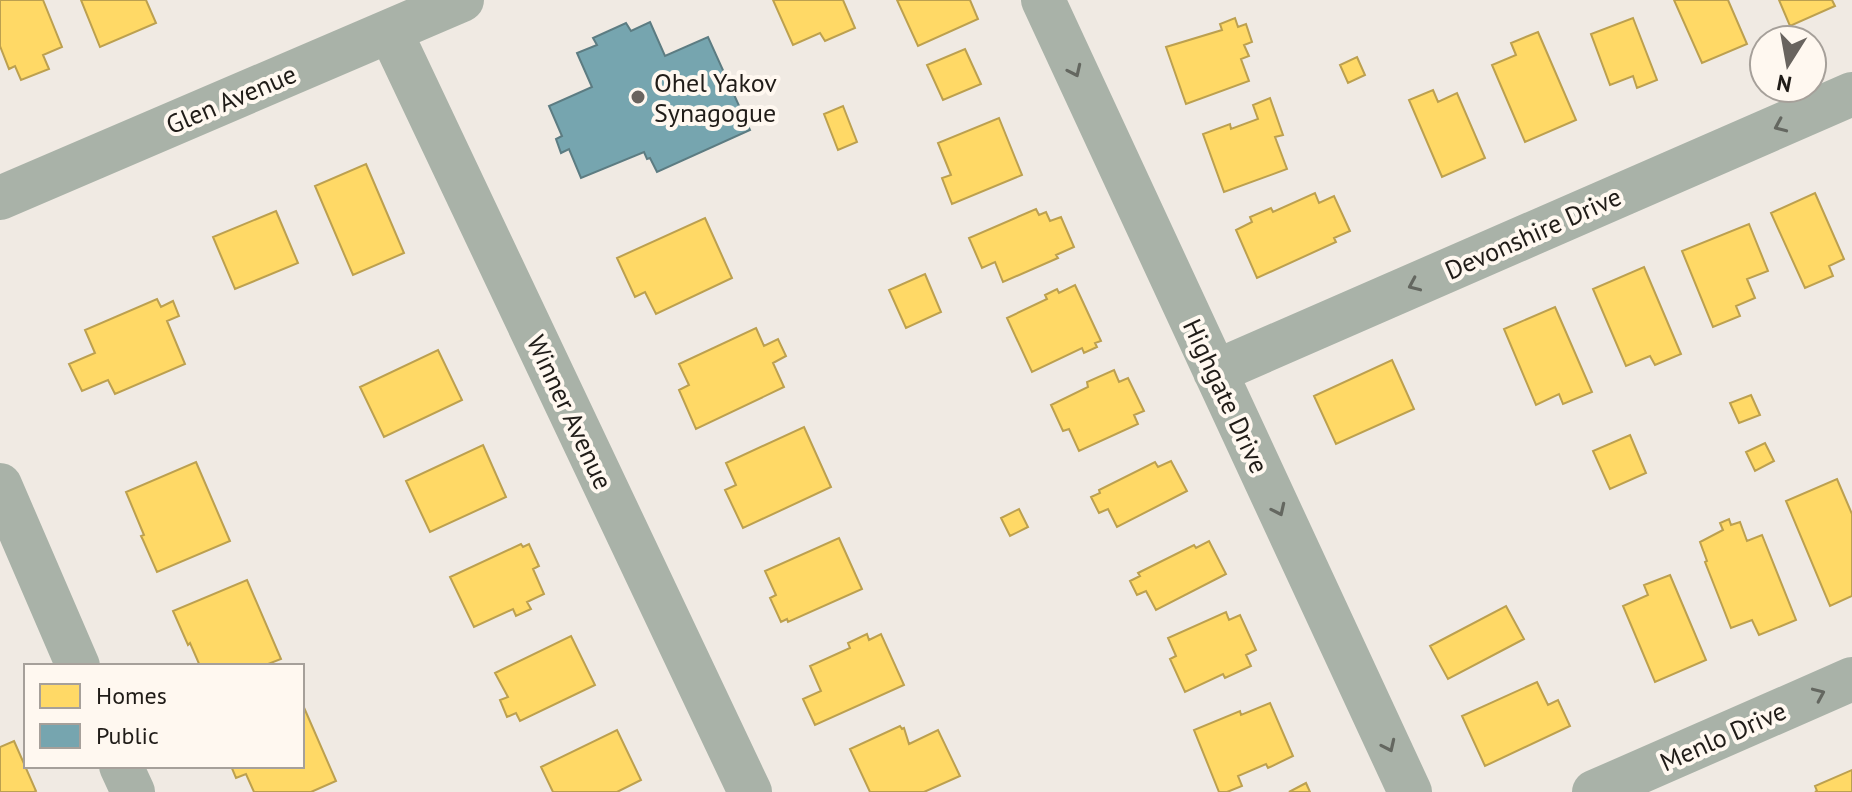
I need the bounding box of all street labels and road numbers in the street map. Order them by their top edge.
street label: Glen Avenue [161,57,301,141]
street label: Devonshire Drive [1440,179,1626,287]
street label: Highgate Drive [1176,314,1276,478]
street label: Winner Avenue [520,330,620,494]
street label: Menlo Drive [1655,694,1791,778]

